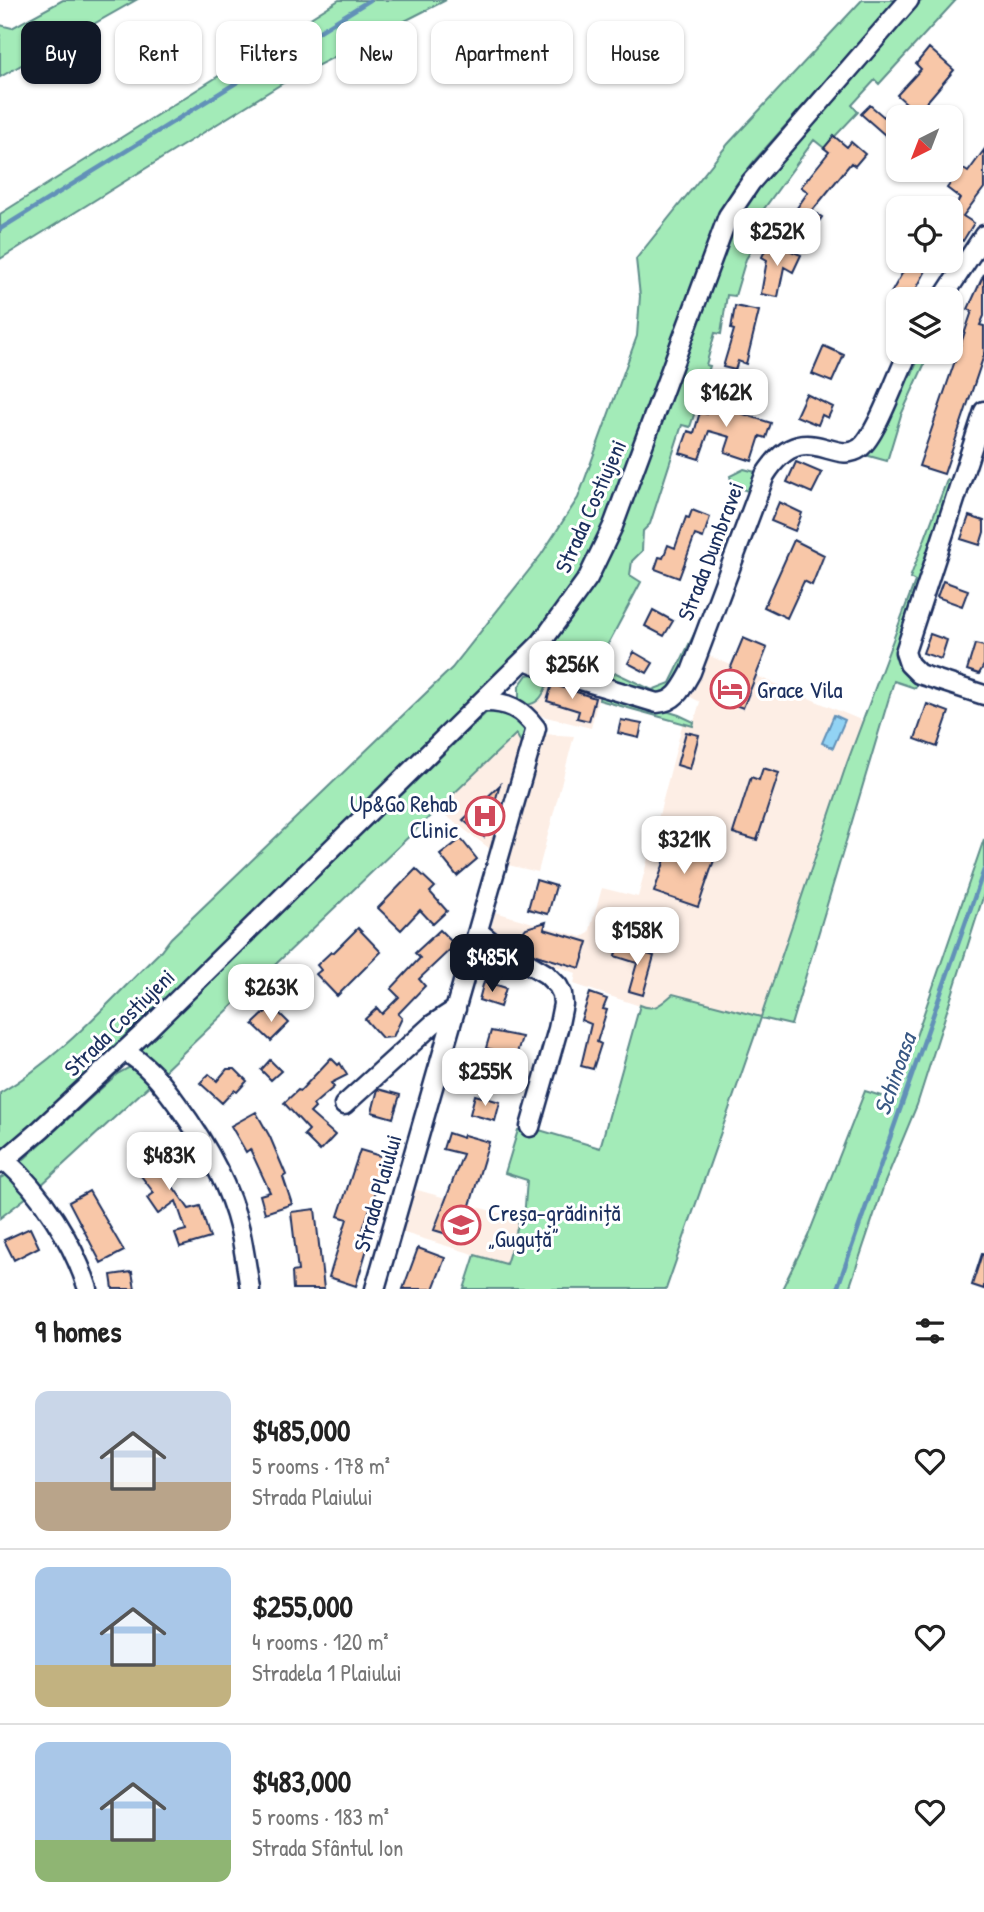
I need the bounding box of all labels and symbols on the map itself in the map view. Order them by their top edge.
north arrow [886,105,962,182]
pin: $252K [728,208,826,268]
pin: $162K [677,370,775,429]
street label: Strada Costiujeni [547,435,633,577]
street label: Strada Dumbravei [669,477,751,625]
pin: $256K [523,642,621,701]
hotel icon: Grace Vila [709,668,751,710]
place label: Grace Vila [757,674,843,705]
place label: Up&Go Rehab Clinic [350,788,458,845]
hospital icon: Up&Go Rehab Clinic [464,795,506,837]
pin: $321K [635,816,733,876]
pin: $158K [588,908,686,967]
pin: $485K [443,934,541,994]
street label: Strada Costiujeni [57,961,181,1083]
pin: $263K [222,964,320,1024]
water label: Schinoasa [865,1026,924,1119]
pin: $255K [436,1048,534,1108]
street label: Strada Plaiului [345,1131,409,1255]
pin: $483K [120,1132,218,1192]
place label: Creșa-grădiniță „Guguță” [488,1197,620,1254]
school or university icon: Creșa-grădiniță „Guguță” [440,1204,482,1246]

